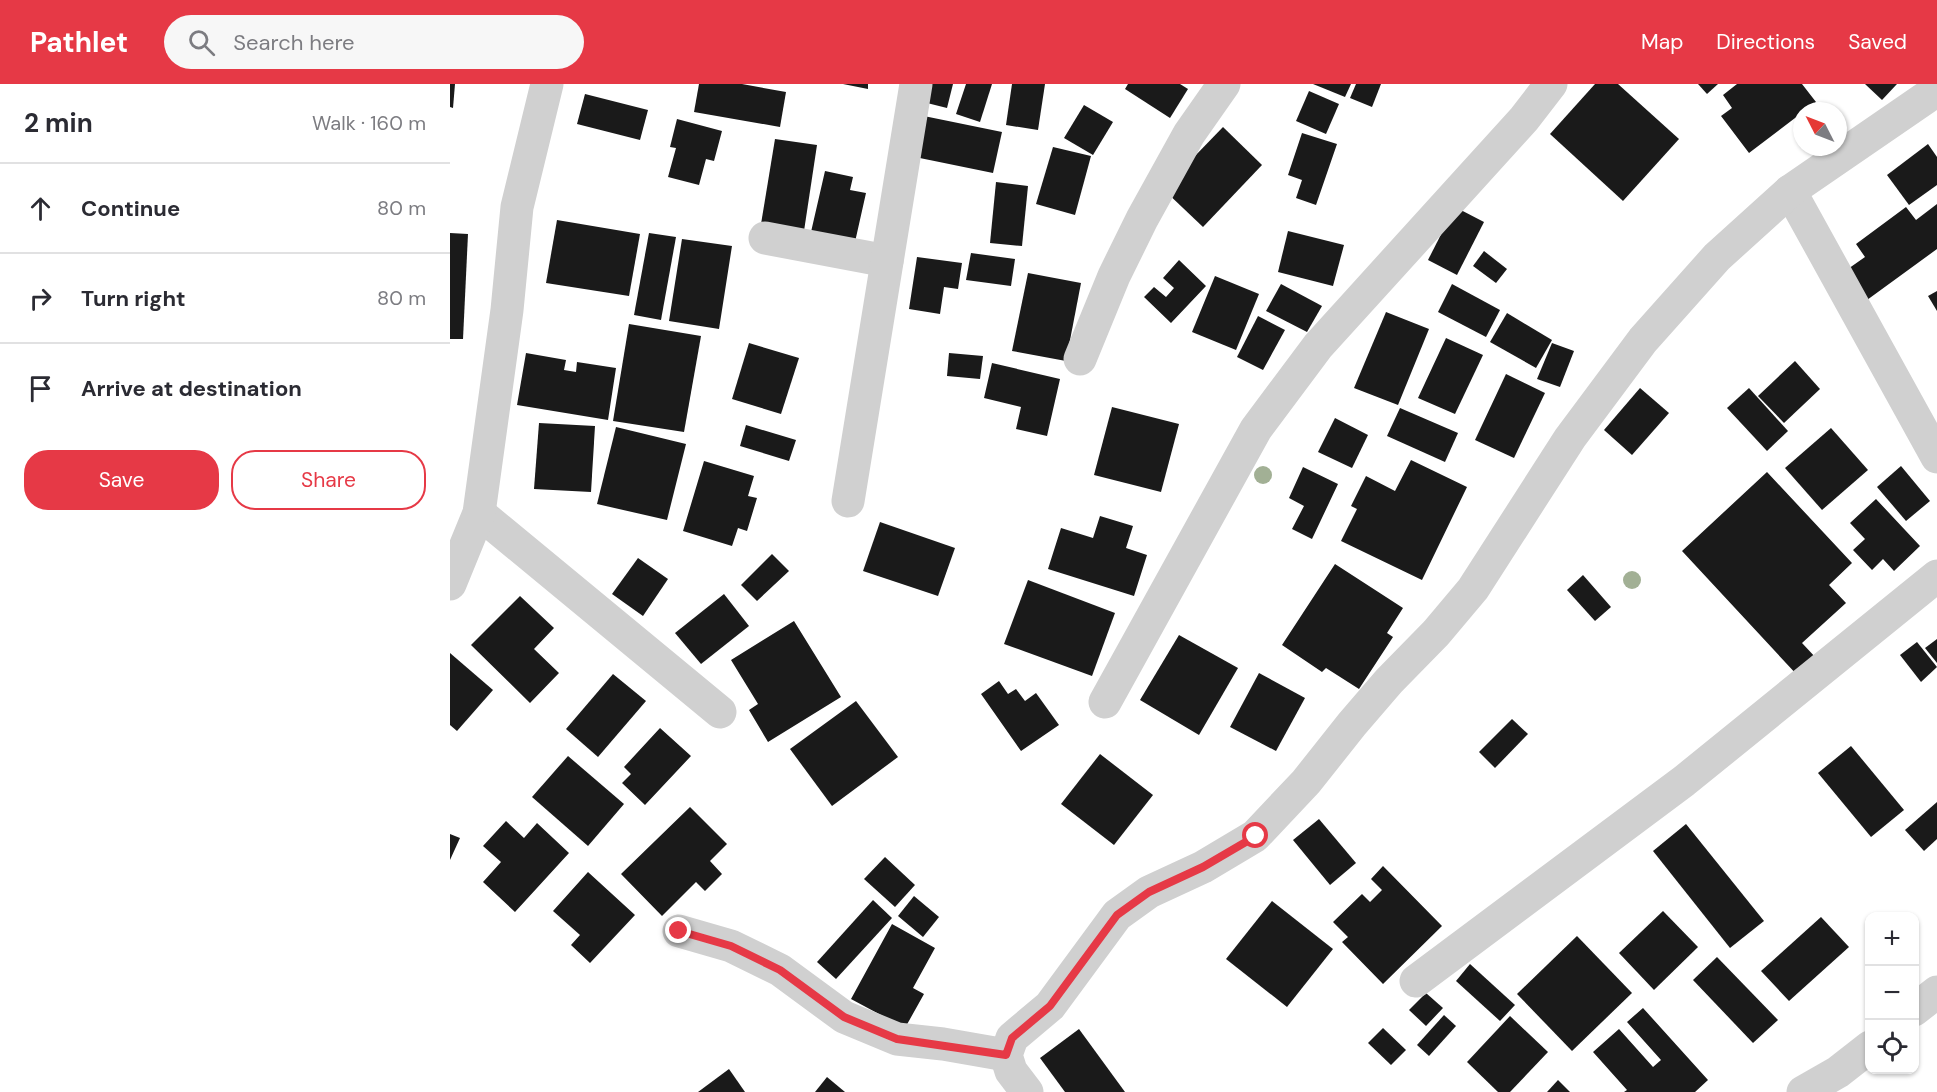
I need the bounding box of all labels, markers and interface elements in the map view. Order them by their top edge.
search box [164,15,584,69]
text: Pathlet [30,24,128,61]
icon: search [185,26,218,59]
text: Search here [233,28,355,57]
text: Map [1641,28,1683,56]
text: Directions [1716,28,1815,56]
text: Saved [1848,28,1907,56]
north arrow [1793,102,1847,156]
text: 2 min [24,106,93,140]
text: Walk · 160 m [312,110,426,136]
icon: ahead [24,192,57,225]
text: Continue [81,194,180,223]
text: 80 m [377,195,426,221]
icon: right [24,282,57,315]
text: Turn right [81,284,186,313]
text: 80 m [377,285,426,311]
icon: arrive [24,372,57,405]
text: Arrive at destination [81,374,302,403]
button: Save [24,450,219,510]
button: Share [231,450,426,510]
route start [1242,822,1268,848]
map controls [1865,912,1919,1074]
button: + [1865,912,1919,966]
route end [665,917,691,943]
button: − [1865,966,1919,1020]
button: locate [1865,1020,1919,1074]

